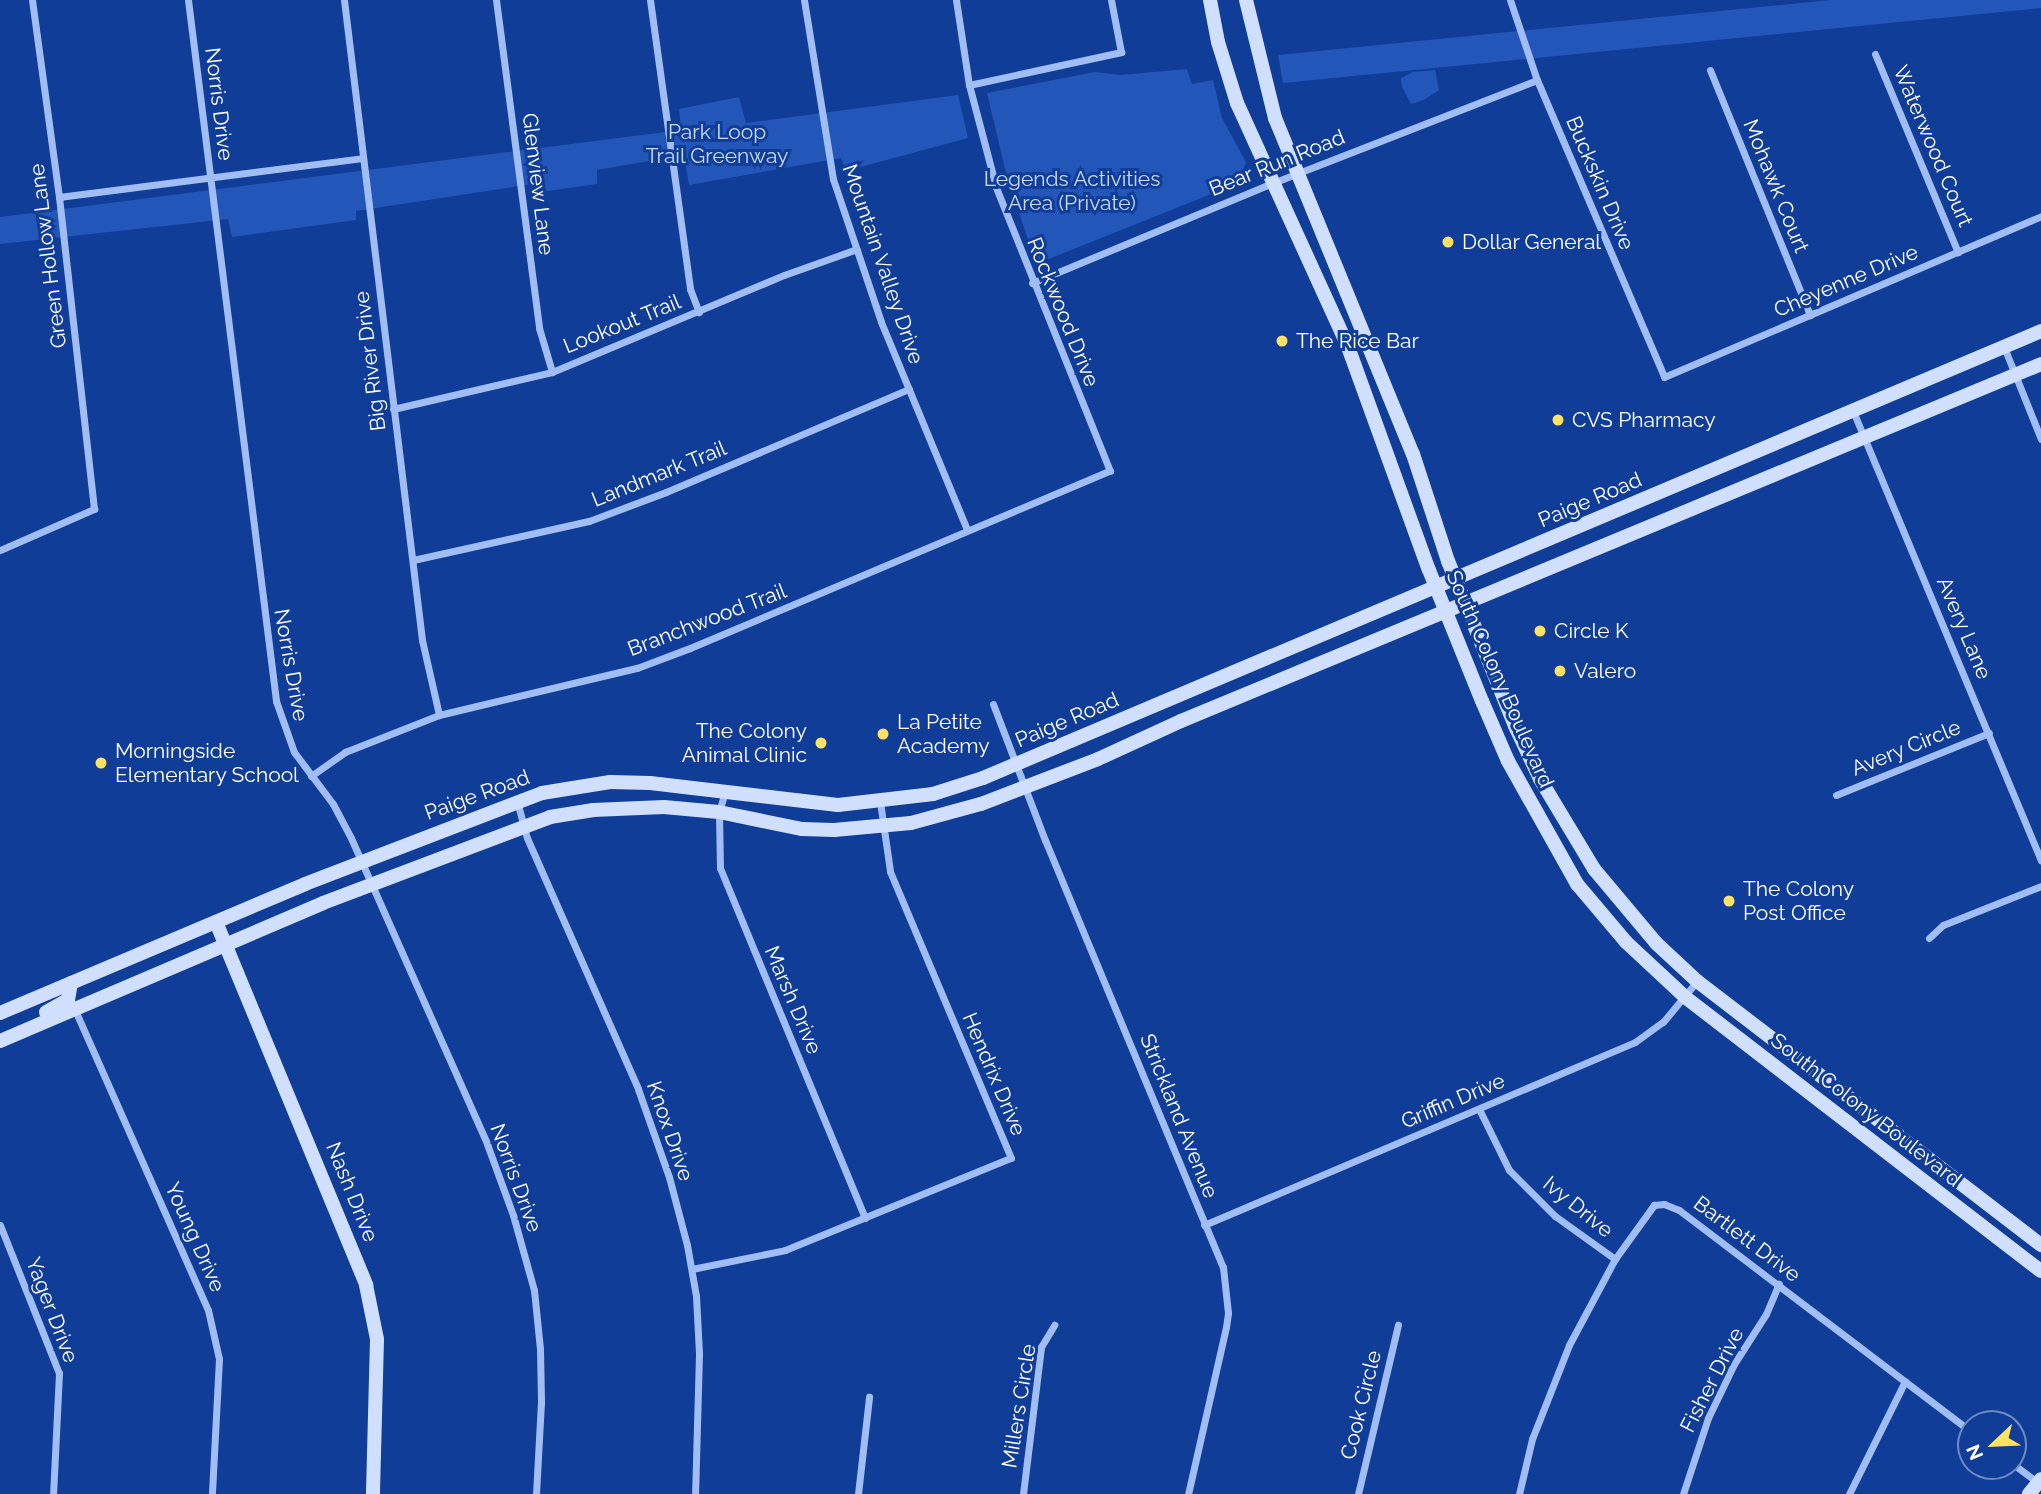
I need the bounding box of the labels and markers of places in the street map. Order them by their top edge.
place label: Dollar General [1462,229,1602,255]
marker: Dollar General [1440,234,1456,250]
place label: The Rice Bar [1296,328,1419,354]
marker: The Rice Bar [1274,333,1290,349]
place label: CVS Pharmacy [1572,407,1716,433]
marker: CVS Pharmacy [1550,412,1566,428]
place label: Circle K [1554,618,1628,644]
marker: Circle K [1532,623,1548,639]
place label: Valero [1574,658,1636,684]
marker: Valero [1552,663,1568,679]
place label: La Petite Academy [897,709,990,759]
place label: The Colony Animal Clinic [681,718,807,768]
marker: La Petite Academy [875,726,891,742]
marker: The Colony Animal Clinic [813,735,829,751]
place label: Morningside Elementary School [115,738,299,788]
marker: Morningside Elementary School [93,755,109,771]
place label: The Colony Post Office [1743,876,1854,926]
marker: The Colony Post Office [1721,893,1737,909]

